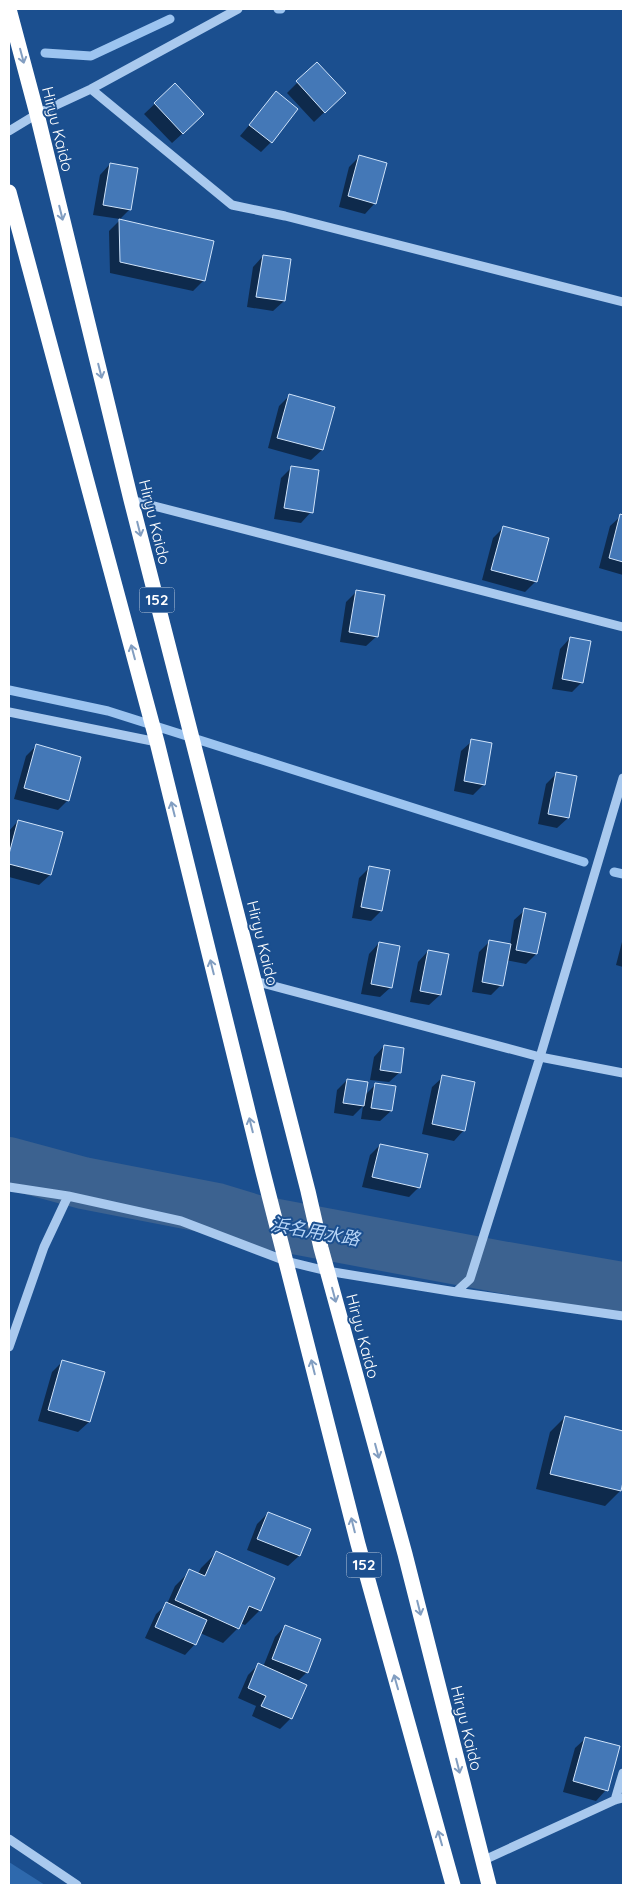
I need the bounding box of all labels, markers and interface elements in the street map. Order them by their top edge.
one-way arrow [18,47,27,63]
street label: Hiryu Kaido [38,84,78,174]
one-way arrow [57,205,66,221]
one-way arrow [96,363,105,379]
street label: Hiryu Kaido [135,477,175,567]
one-way arrow [135,521,144,537]
road number: 152 [140,588,174,612]
one-way arrow [127,645,137,661]
one-way arrow [168,802,177,818]
street label: Hiryu Kaido [243,898,283,988]
one-way arrow [207,960,216,976]
one-way arrow [246,1117,255,1133]
water label: 浜名用水路 [269,1212,363,1251]
one-way arrow [329,1286,339,1302]
street label: Hiryu Kaido [342,1291,384,1381]
one-way arrow [308,1360,317,1376]
one-way arrow [373,1443,382,1459]
one-way arrow [348,1518,357,1534]
road number: 152 [346,1552,382,1578]
one-way arrow [415,1600,424,1616]
one-way arrow [391,1674,401,1690]
street label: Hiryu Kaido [447,1683,487,1773]
one-way arrow [454,1758,463,1774]
one-way arrow [434,1831,444,1847]

